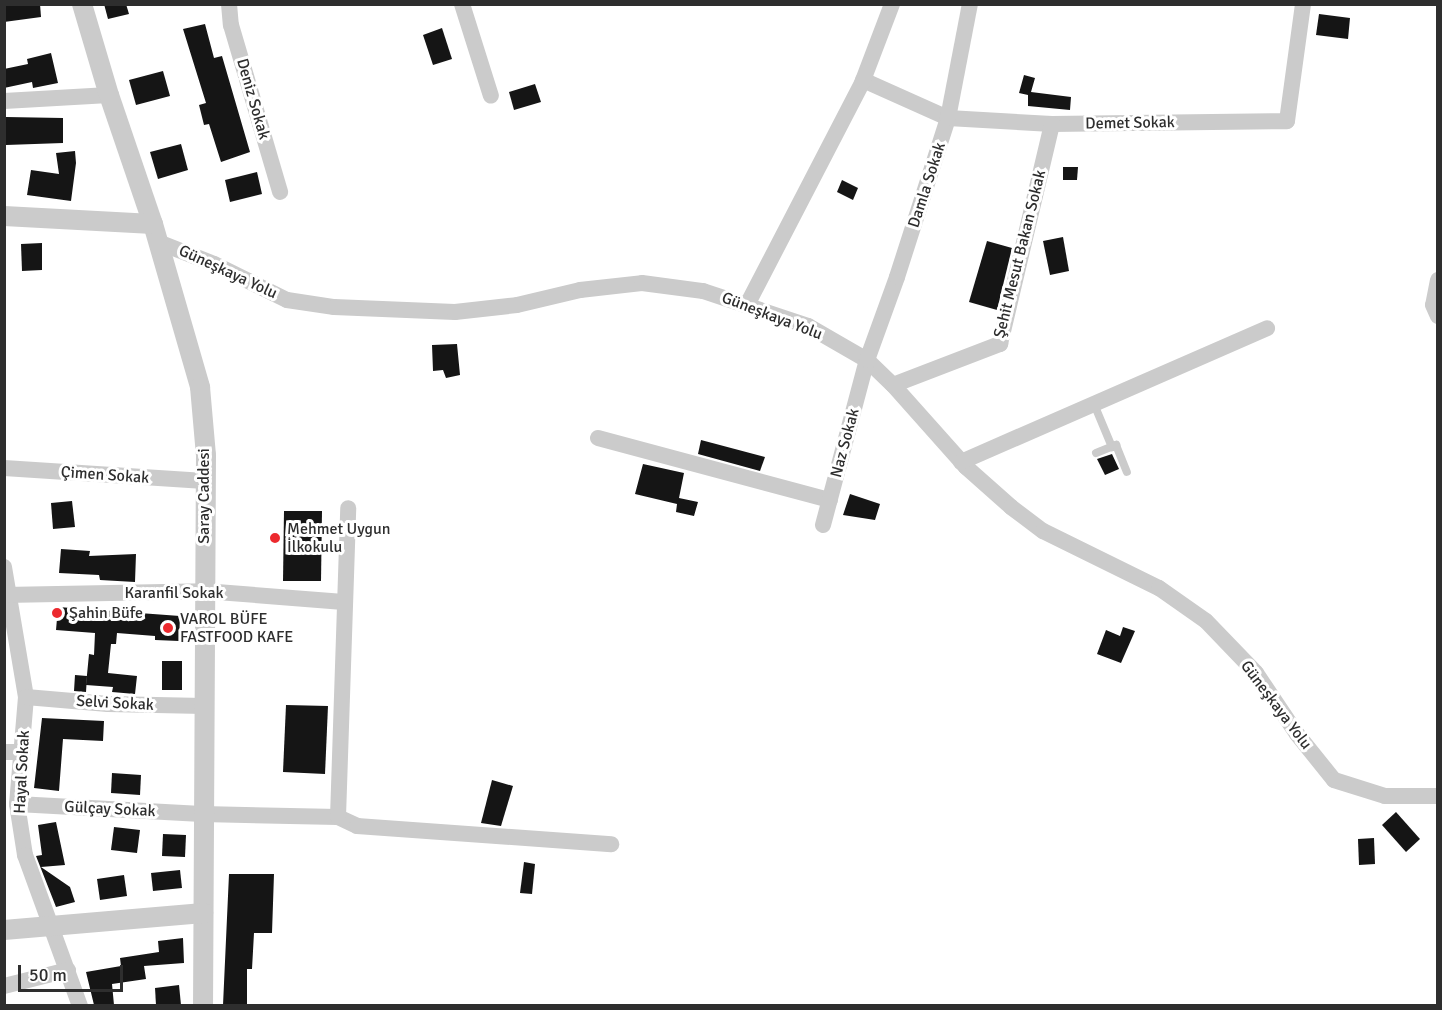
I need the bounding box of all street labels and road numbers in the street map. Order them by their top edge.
street label: Deniz Sokak [232,56,274,142]
street label: Demet Sokak [1085,113,1175,133]
street label: Damla Sokak [904,140,950,230]
street label: Şehit Mesut Bakan Sokak [990,168,1050,340]
street label: Güneşkaya Yolu [176,241,280,303]
street label: Güneşkaya Yolu [719,288,825,344]
street label: Naz Sokak [827,406,863,480]
street label: Saray Caddesi [194,448,214,544]
street label: Çimen Sokak [60,462,150,488]
street label: Karanfil Sokak [124,583,224,603]
street label: Güneşkaya Yolu [1236,657,1316,753]
street label: Selvi Sokak [76,691,154,715]
street label: Hayal Sokak [10,730,34,814]
street label: Gülçay Sokak [64,797,156,821]

